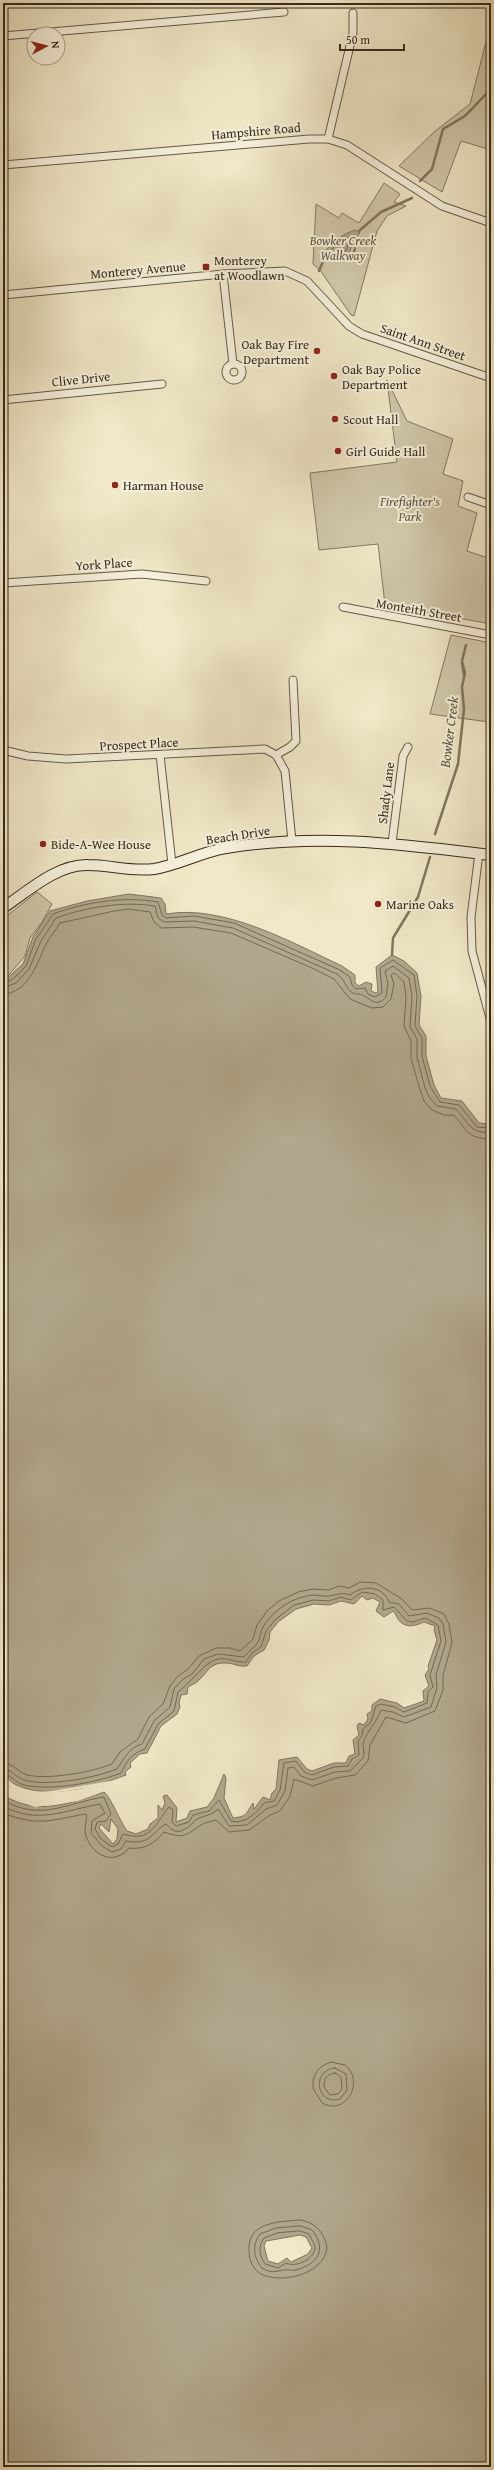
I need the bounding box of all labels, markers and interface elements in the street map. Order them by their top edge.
north arrow [26,26,66,66]
scale bar [340,26,404,52]
text: 50 m [346,31,370,48]
text: N [48,40,64,50]
street label: Hampshire Road [210,118,302,144]
park label: Bowker Creek Walkway [309,231,376,265]
place label: Monterey at Woodlawn [214,251,285,285]
street label: Monterey Avenue [89,256,187,284]
marker: Monterey at Woodlawn [201,262,211,272]
street label: Saint Ann Street [378,319,469,366]
place label: Oak Bay Fire Department [241,335,309,369]
marker: Oak Bay Fire Department [312,346,322,356]
place label: Oak Bay Police Department [342,360,421,394]
street label: Clive Drive [51,366,111,392]
marker: Oak Bay Police Department [329,371,339,381]
place label: Scout Hall [343,410,399,429]
marker: Scout Hall [330,414,340,424]
place label: Girl Guide Hall [346,442,426,461]
marker: Girl Guide Hall [333,446,343,456]
place label: Harman House [123,476,204,495]
marker: Harman House [110,480,120,490]
park label: Firefighter's Park [379,492,440,526]
street label: York Place [75,553,133,575]
street label: Monteith Street [375,593,464,627]
water label: Bowker Creek [435,695,463,770]
street label: Prospect Place [99,732,179,756]
street label: Shady Lane [373,761,399,825]
street label: Beach Drive [205,821,271,849]
place label: Bide-A-Wee House [51,835,151,854]
marker: Bide-A-Wee House [38,839,48,849]
place label: Marine Oaks [386,895,454,914]
marker: Marine Oaks [373,899,383,909]

